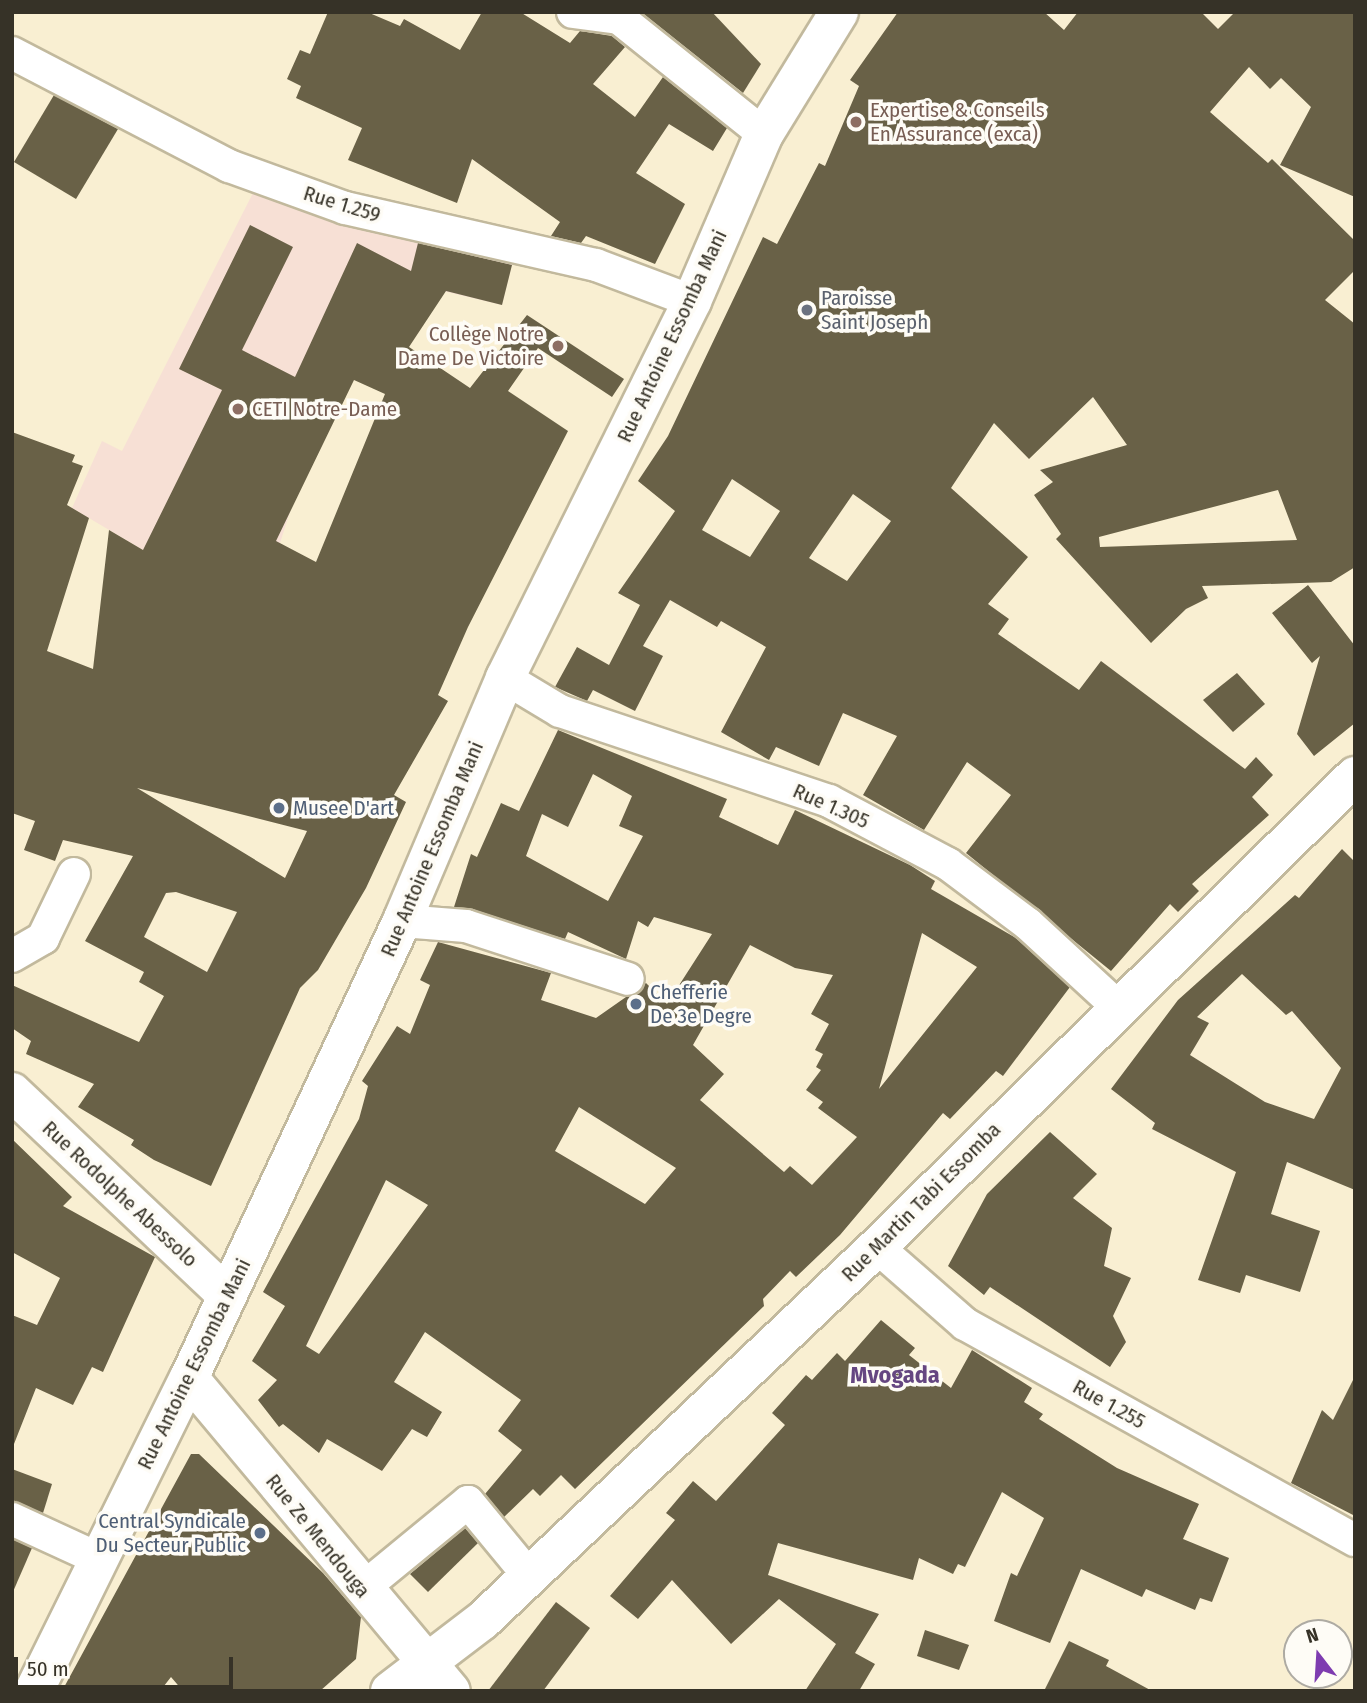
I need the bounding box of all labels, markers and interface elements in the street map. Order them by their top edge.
place label: Expertise & Conseils En Assurance (exca) [870,97,1045,147]
marker: Expertise & Conseils En Assurance (exca) [848,114,864,130]
street label: Rue 1.259 [300,180,384,228]
street label: Rue Antoine Essomba Mani [612,226,732,446]
place label: Paroisse Saint Joseph [821,285,928,335]
marker: Paroisse Saint Joseph [799,302,815,318]
place label: Collège Notre Dame De Victoire [398,321,544,371]
marker: Collège Notre Dame De Victoire [550,338,566,354]
place label: CETI Notre-Dame [252,396,397,422]
marker: CETI Notre-Dame [230,401,246,417]
street label: Rue Antoine Essomba Mani [375,737,489,961]
street label: Rue 1.305 [789,778,873,834]
place label: Musee D'art [293,795,394,821]
marker: Musee D'art [271,800,287,816]
place label: Chefferie De 3e Degre [650,979,752,1029]
marker: Chefferie De 3e Degre [628,996,644,1012]
street label: Rue Rodolphe Abessolo [37,1116,203,1272]
street label: Rue Martin Tabi Essomba [836,1117,1006,1287]
street label: Rue Antoine Essomba Mani [132,1254,256,1474]
district label: Mvogada [850,1362,940,1390]
street label: Rue 1.255 [1068,1374,1150,1434]
street label: Rue Ze Mendouga [260,1469,376,1603]
place label: Central Syndicale Du Secteur Public [95,1508,246,1558]
marker: Central Syndicale Du Secteur Public [252,1525,268,1541]
north arrow [1283,1619,1353,1689]
text: N [1303,1623,1321,1648]
scale bar [18,1644,236,1688]
text: 50 m [27,1656,69,1682]

